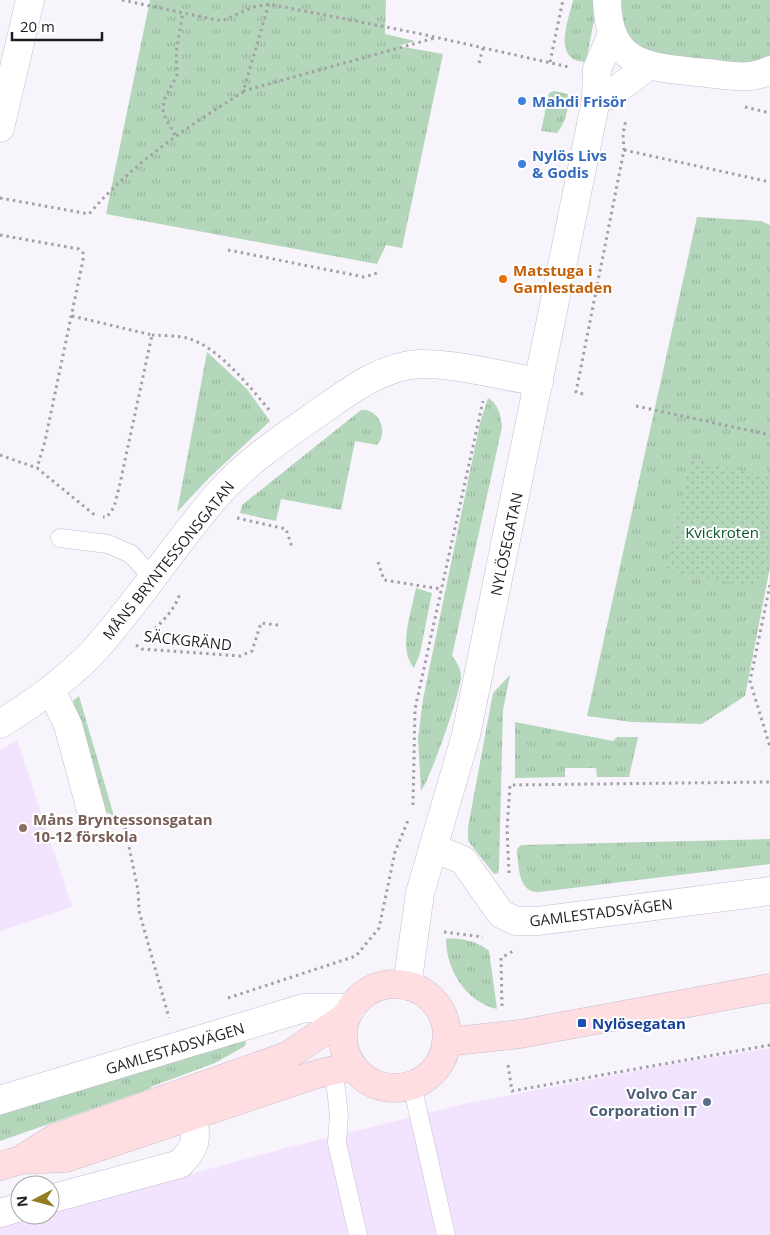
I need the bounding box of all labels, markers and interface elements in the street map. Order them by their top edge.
scale bar [12,10,102,42]
text: 20 m [20,16,55,36]
place label: Mahdi Frisör [532,91,626,111]
marker: Mahdi Frisör [516,95,528,107]
place label: Nylös Livs & Godis [532,145,607,182]
marker: Nylös Livs & Godis [516,158,528,170]
place label: Matstuga i Gamlestaden [513,260,612,297]
marker: Matstuga i Gamlestaden [497,273,509,285]
street label: MÅNS BRYNTESSONSGATAN [98,477,238,643]
street label: NYLÖSEGATAN [485,490,527,598]
park label: Kvickroten [685,522,759,542]
street label: SÄCKGRÄND [143,625,233,655]
place label: Måns Bryntessonsgatan 10-12 förskola [33,809,213,846]
marker: Måns Bryntessonsgatan 10-12 förskola [17,822,29,834]
street label: GAMLESTADSVÄGEN [528,893,674,931]
place label: Nylösegatan [592,1013,686,1033]
street label: GAMLESTADSVÄGEN [103,1017,247,1079]
marker: Nylösegatan [576,1017,588,1029]
place label: Volvo Car Corporation IT [589,1083,697,1120]
marker: Volvo Car Corporation IT [701,1096,713,1108]
north arrow [10,1175,60,1225]
text: N [12,1195,32,1208]

